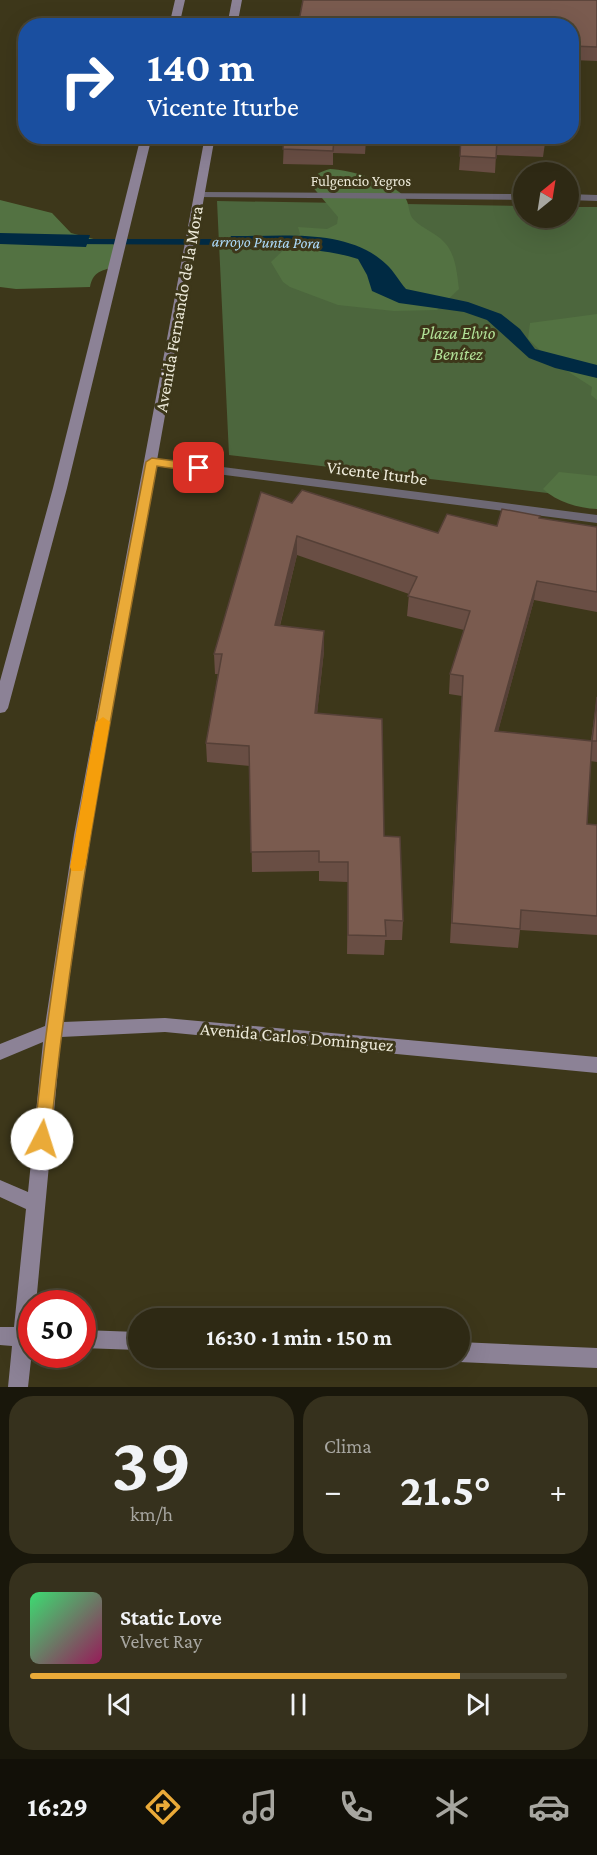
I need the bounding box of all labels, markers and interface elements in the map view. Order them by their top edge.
icon: right [48,42,126,120]
text: 140 m [147,43,255,90]
text: Vicente Iturbe [147,92,299,122]
north arrow [513,162,579,228]
map controls [513,162,579,228]
street label: Fulgencio Yegros [311,173,411,190]
street label: Avenida Fernando de la Mora [151,204,207,414]
water label: arroyo Punta Pora [212,233,321,252]
park label: Plaza Elvio Benítez [421,323,496,364]
pin [173,442,224,493]
icon: arrive [182,451,215,484]
street label: Vicente Iturbe [326,457,429,489]
street label: Avenida Carlos Dominguez [199,1019,395,1055]
position arrow [10,1107,74,1171]
speed limit sign: 50 [18,1290,96,1368]
text: 16:30 · 1 min · 150 m [206,1325,392,1350]
text: 39 [111,1420,192,1507]
text: Clima [324,1435,372,1457]
text: 21.5° [400,1465,491,1515]
text: − [324,1472,341,1509]
text: + [550,1472,567,1509]
text: km/h [130,1503,173,1525]
text: Static Love [120,1605,222,1630]
text: Velvet Ray [120,1630,202,1652]
icon: previous [103,1688,136,1721]
icon: pause [282,1688,315,1721]
icon: next [461,1688,494,1721]
icon: directions [142,1786,184,1828]
icon: music [239,1786,281,1828]
icon: phone [335,1786,377,1828]
icon: climate [431,1786,473,1828]
icon: car [528,1786,570,1828]
text: 16:29 [27,1792,88,1822]

